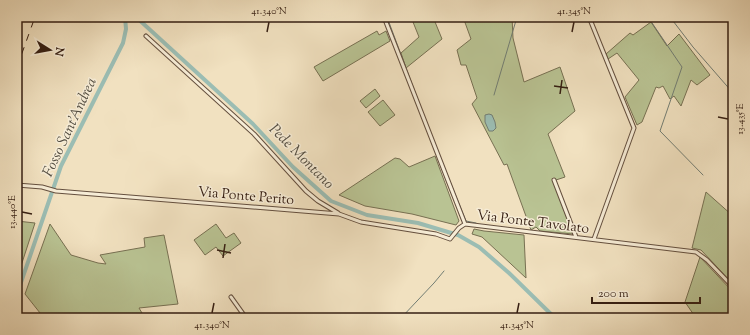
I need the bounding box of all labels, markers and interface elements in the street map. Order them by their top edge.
text: 41.340°N [251,4,287,19]
text: 41.345°N [557,4,591,19]
north arrow [30,30,70,70]
text: N [50,45,68,58]
water label: Fosso Sant'Andrea [38,74,103,181]
text: 13.435°E [733,103,748,135]
water label: Pede Montano [264,120,338,195]
street label: Via Ponte Perito [197,183,295,211]
text: 13.440°E [5,195,20,229]
street label: Via Ponte Tavolato [475,206,591,240]
scale bar [592,279,700,305]
text: 200 m [598,285,629,303]
text: 41.340°N [194,318,230,333]
text: 41.345°N [500,318,534,333]

